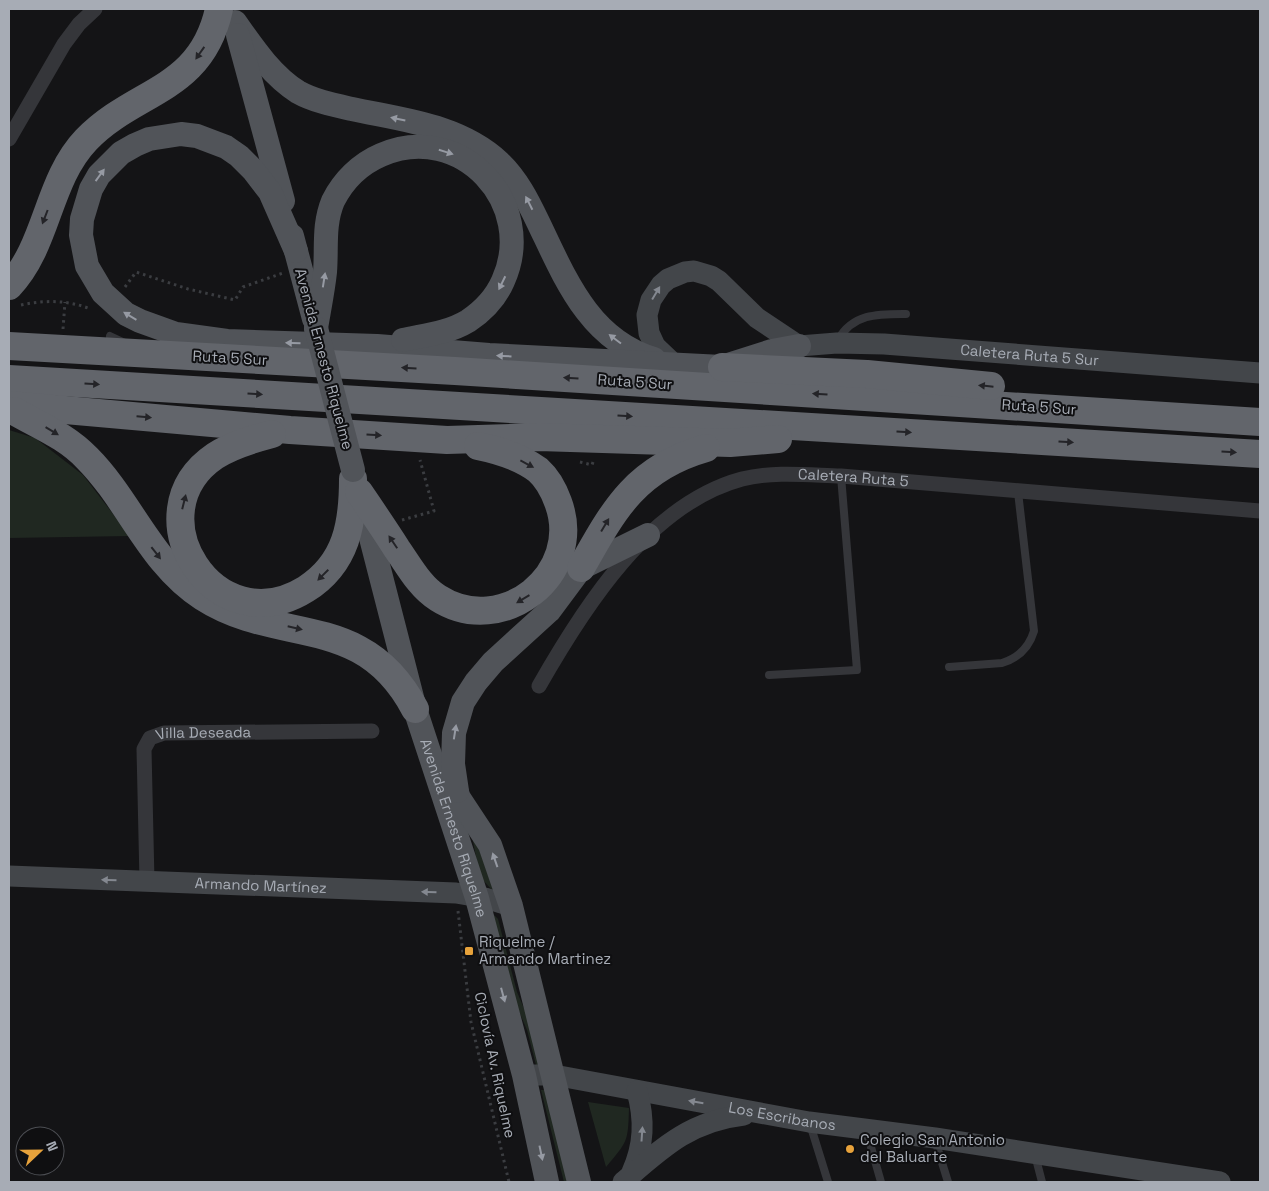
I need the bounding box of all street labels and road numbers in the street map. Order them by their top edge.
street label: Avenida Ernesto Riquelme [291,266,358,452]
street label: Caletera Ruta 5 Sur [960,340,1100,370]
street label: Ruta 5 Sur [192,346,268,369]
street label: Ruta 5 Sur [597,369,673,394]
street label: Ruta 5 Sur [1001,394,1077,419]
street label: Caletera Ruta 5 [798,464,909,491]
street label: Villa Deseada [153,722,252,744]
street label: Avenida Ernesto Riquelme [416,736,492,920]
street label: Armando Martínez [194,873,327,897]
street label: Ciclovía Av. Riquelme [471,990,520,1140]
street label: Los Escribanos [727,1097,837,1134]

